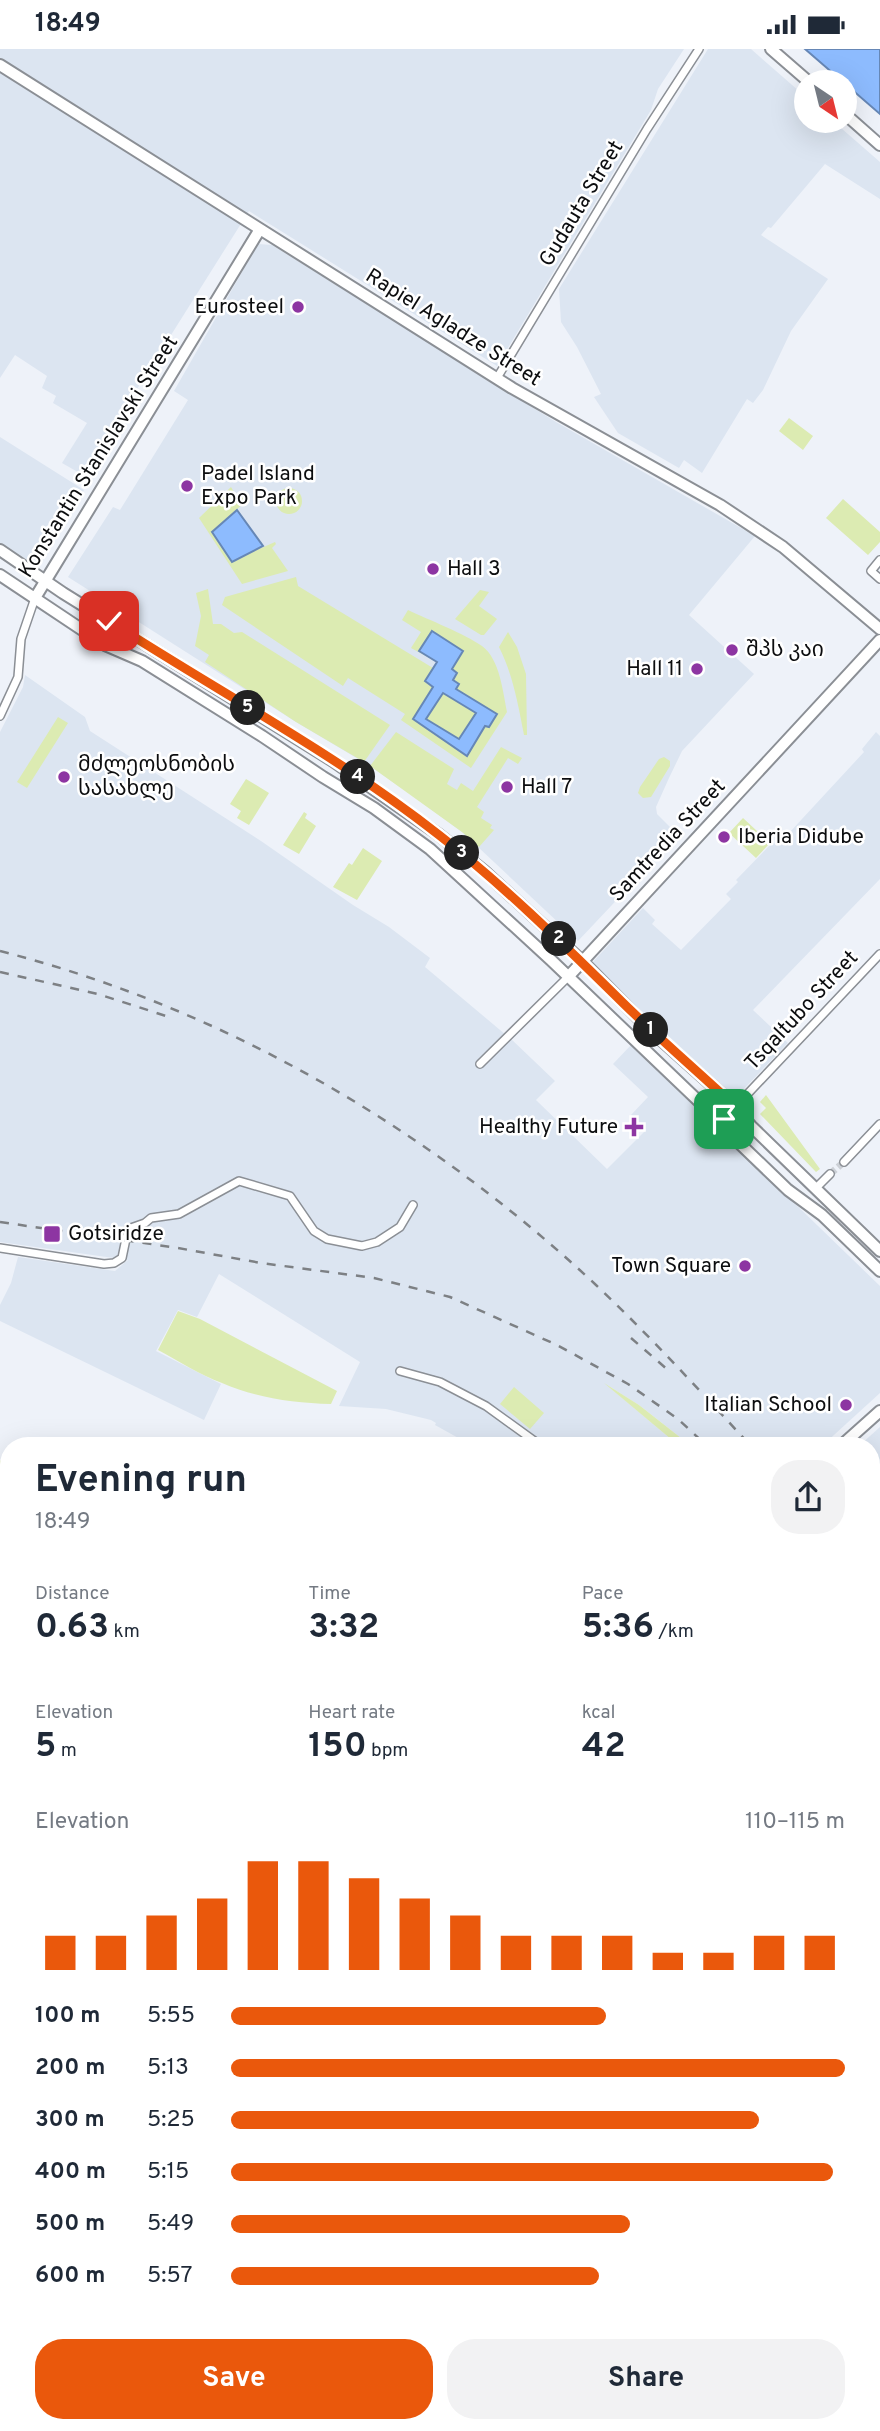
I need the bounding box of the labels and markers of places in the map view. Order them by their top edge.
place label: Eurosteel [194,294,284,321]
marker: Eurosteel [290,299,306,315]
place label: Padel Island Expo Park [201,461,315,512]
marker: Padel Island Expo Park [179,478,195,494]
place label: Hall 3 [447,556,501,583]
marker: Hall 3 [425,561,441,577]
pin [79,591,139,651]
place label: შპს კაი [746,637,824,664]
marker: შპს კაი [724,642,740,658]
place label: Hall 11 [626,656,683,683]
marker: Hall 11 [689,661,705,677]
pin: 5 [230,691,266,725]
place label: მძლეოსნობის სასახლე [78,752,235,803]
pin: 4 [340,759,376,795]
marker: მძლეოსნობის სასახლე [56,769,72,785]
place label: Hall 7 [521,774,572,801]
marker: Hall 7 [499,779,515,795]
place label: Iberia Didube [738,824,864,851]
marker: Iberia Didube [716,829,732,845]
pin: 3 [444,835,480,871]
pin: 2 [542,921,576,957]
pin: 1 [634,1013,668,1047]
pin [694,1089,754,1149]
place label: Healthy Future [479,1114,618,1141]
marker: Healthy Future [624,1117,644,1137]
place label: Gotsiridze [68,1221,164,1248]
marker: Gotsiridze [42,1224,62,1244]
place label: Town Square [611,1253,731,1280]
marker: Town Square [737,1258,753,1274]
place label: Italian School [704,1392,832,1419]
marker: Italian School [838,1397,854,1413]

